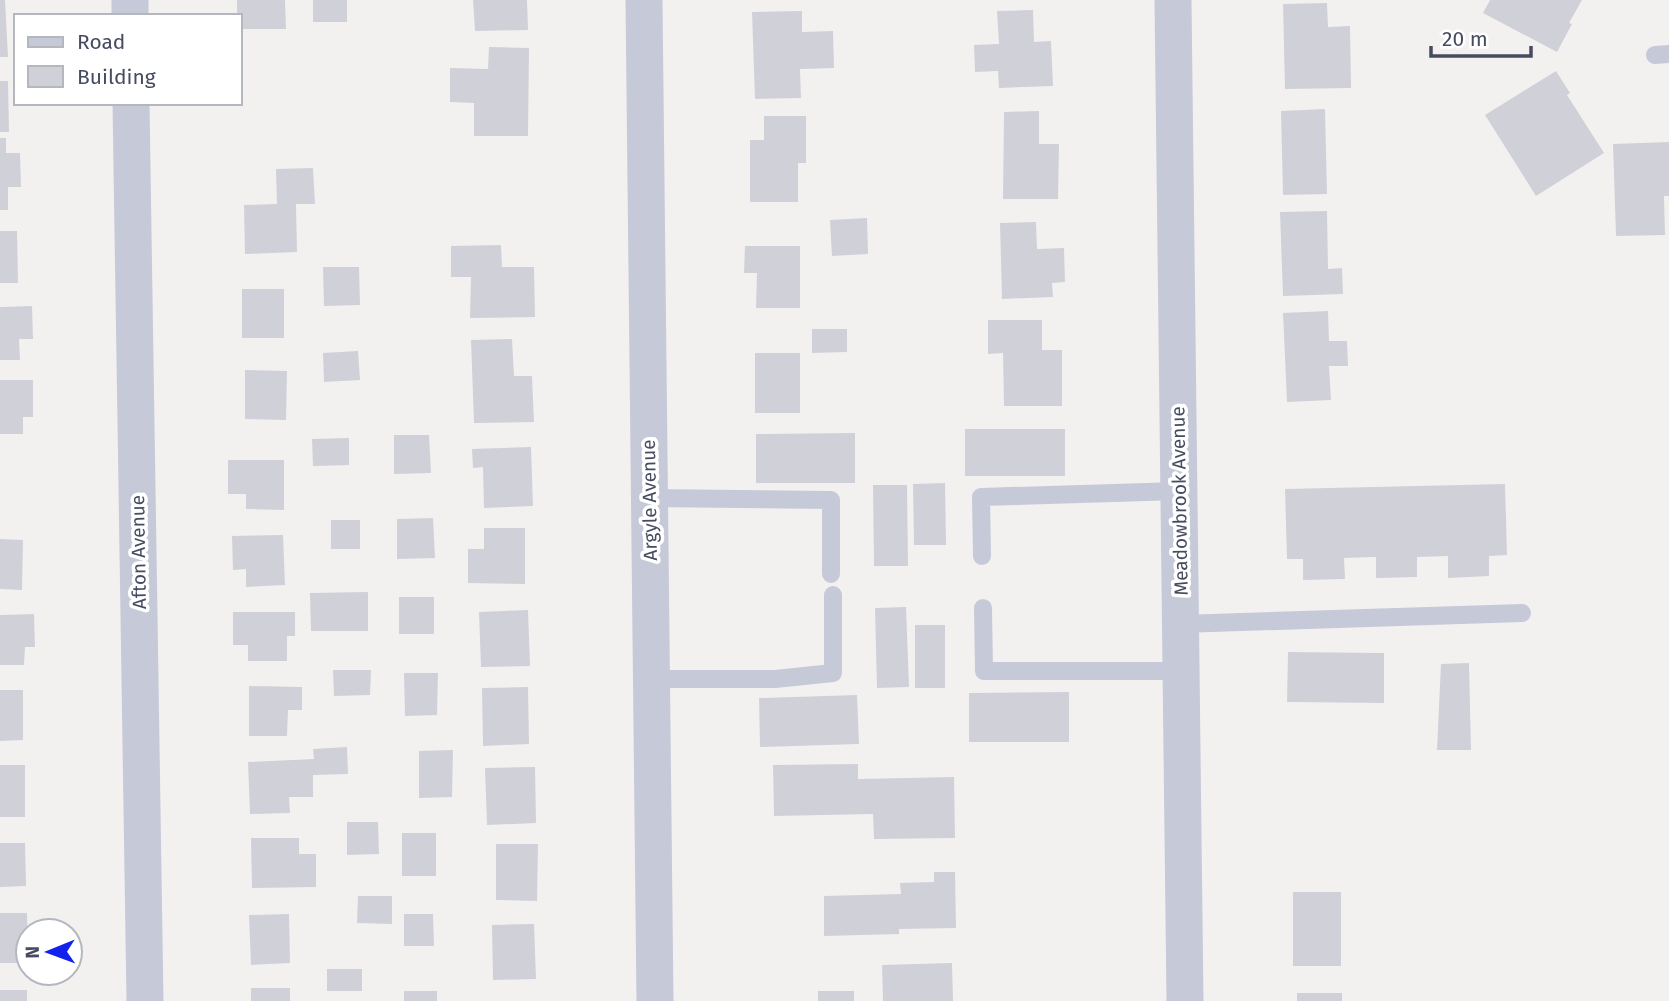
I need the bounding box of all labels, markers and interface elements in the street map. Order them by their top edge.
legend [14,14,242,105]
scale bar [1431,14,1531,58]
text: 20 m [1442,26,1488,52]
text: Road [77,29,125,55]
text: Building [77,64,156,90]
street label: Meadowbrook Avenue [1166,406,1193,596]
street label: Argyle Avenue [637,439,662,561]
street label: Afton Avenue [126,495,151,609]
north arrow [14,917,84,987]
text: N [21,946,44,959]

